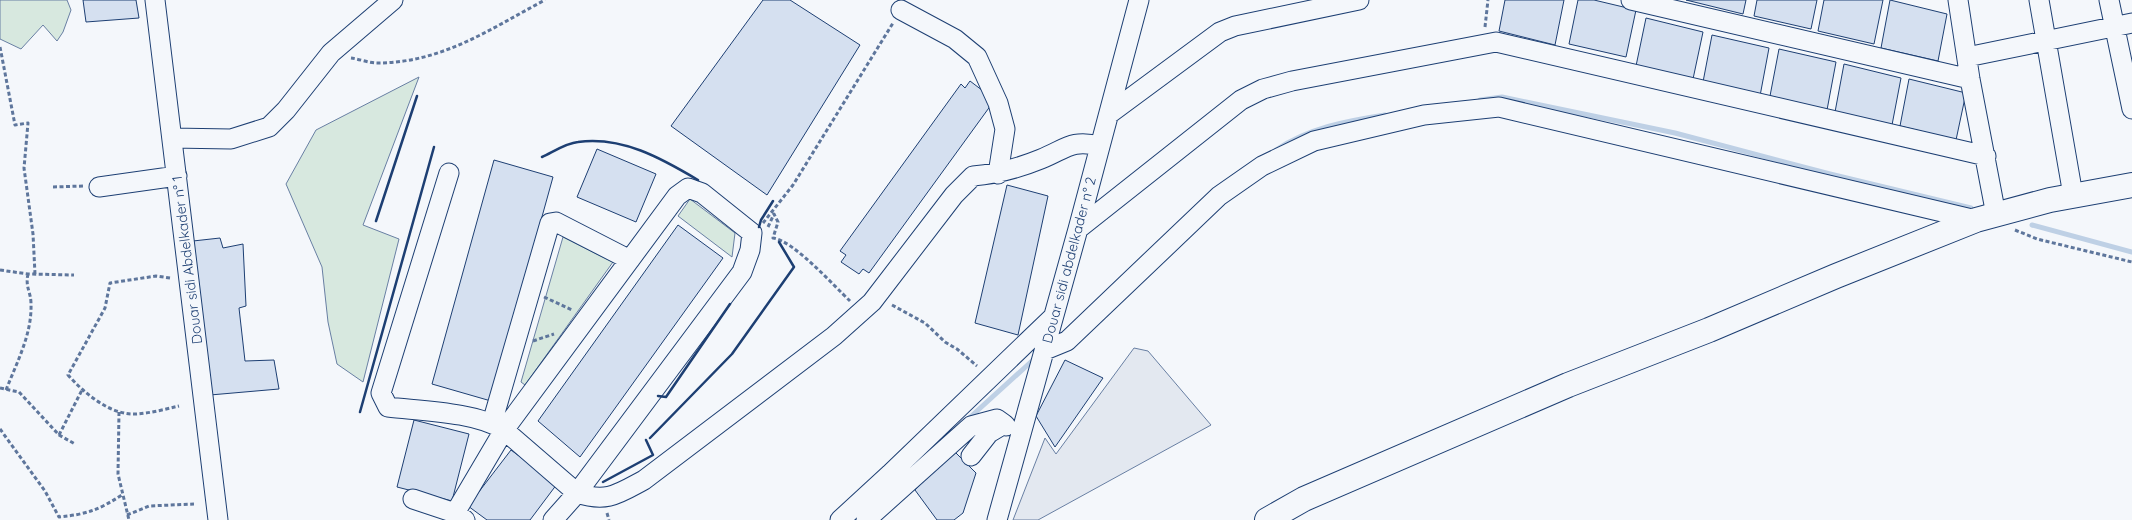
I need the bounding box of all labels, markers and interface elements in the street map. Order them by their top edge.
street label: Douar sidi Abdelkader n° 1 [168,175,206,345]
street label: Douar sidi abdelkader n° 2 [1038,175,1100,345]

